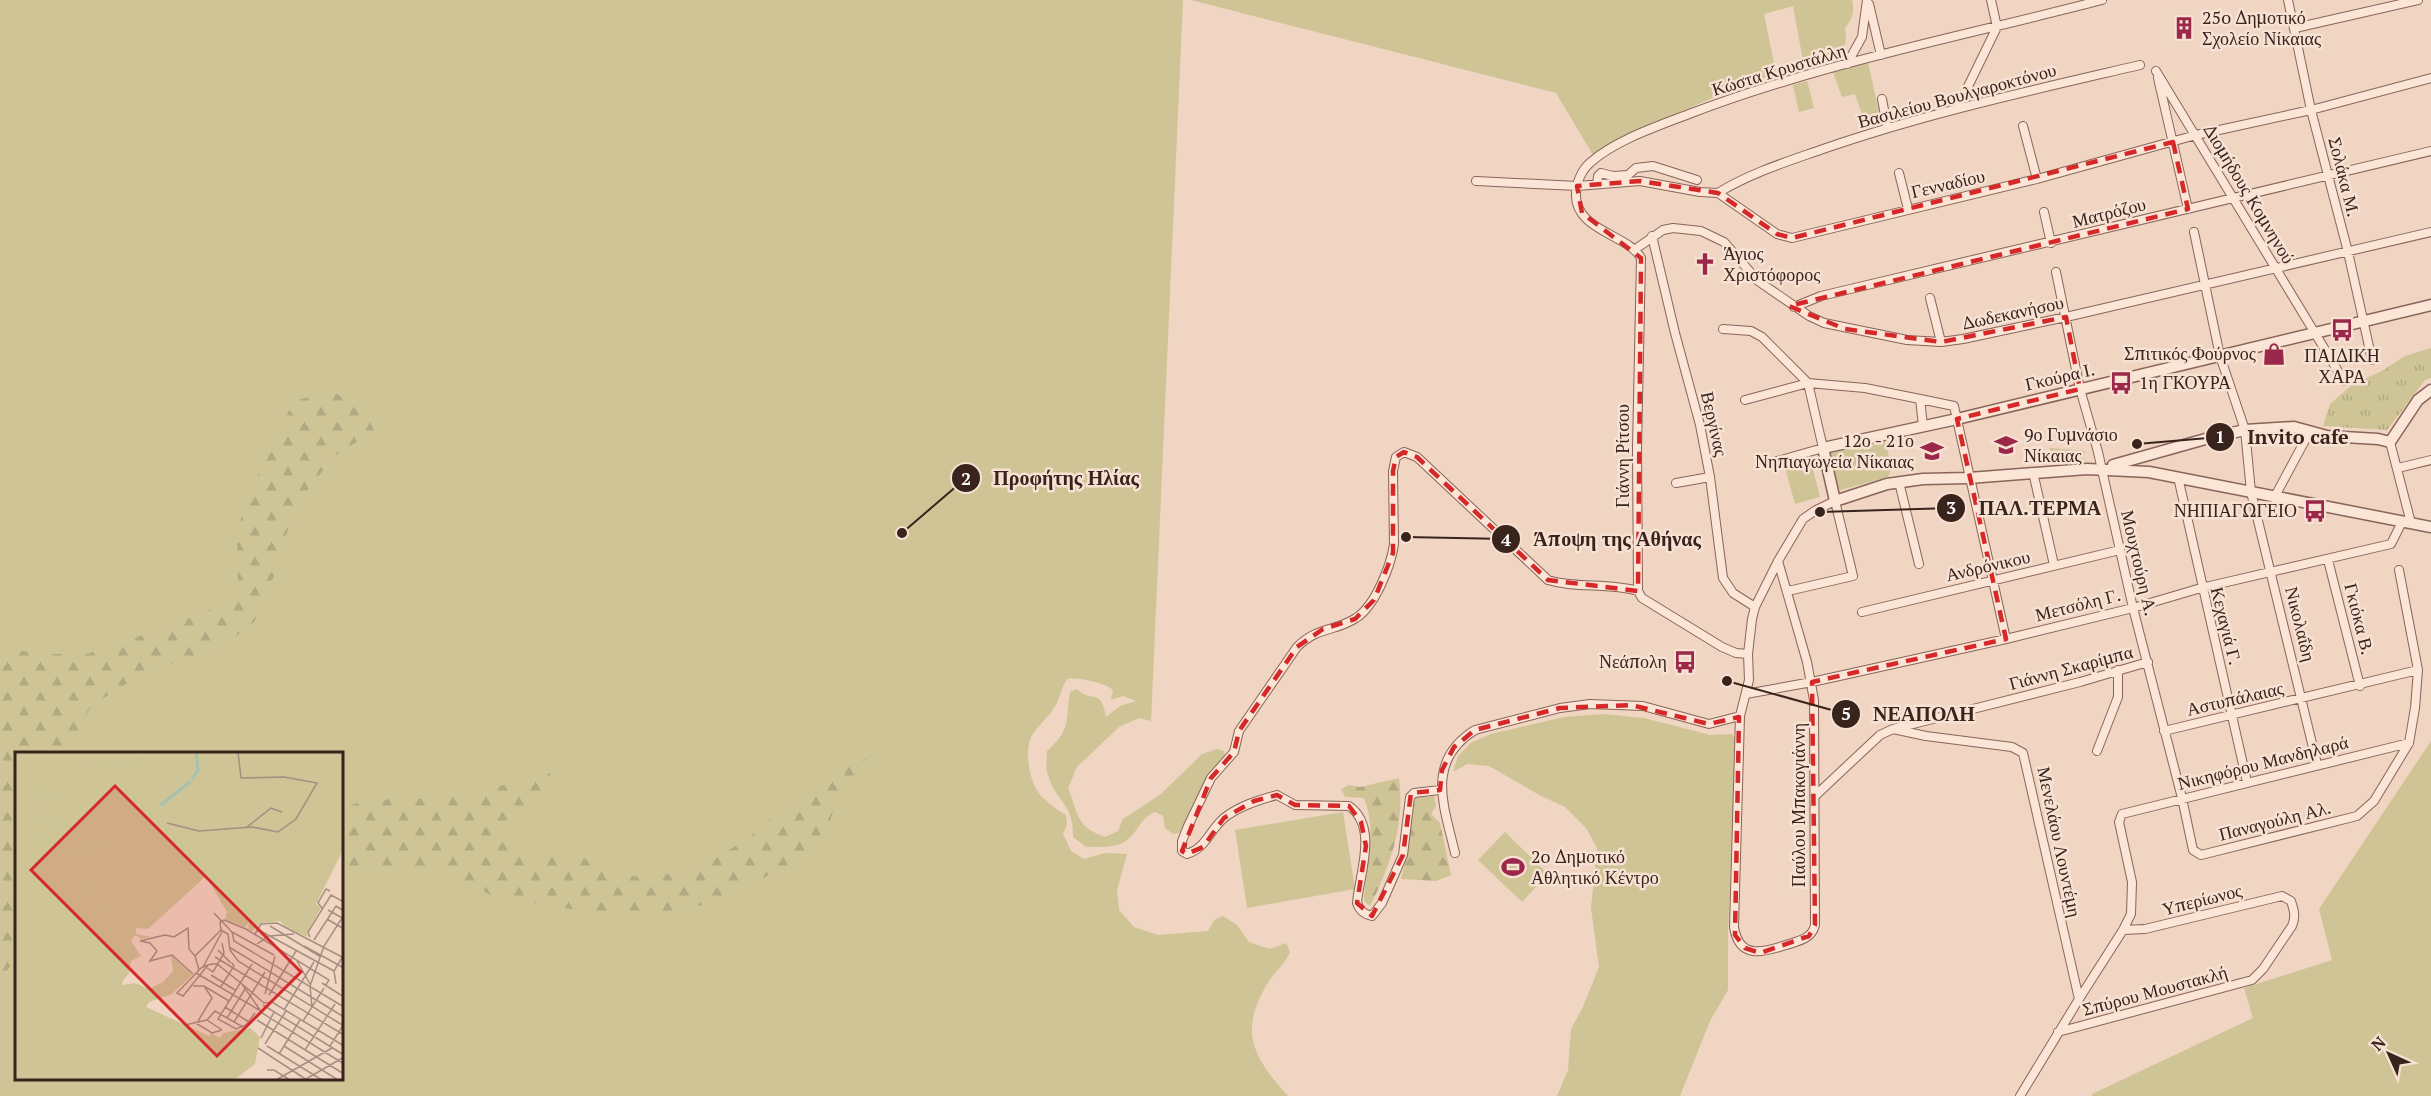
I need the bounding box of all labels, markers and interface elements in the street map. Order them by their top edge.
place label: 25o Δημοτικό Σχολείο Νίκαιας [2202,5,2321,50]
building icon: 25o Δημοτικό Σχολείο Νίκαιας [2171,15,2197,41]
street label: Κώστα Κρυστάλλη [1709,37,1849,101]
street label: Βασιλείου Βουλγαροκτόνου [1855,57,2059,133]
street label: Διομήδους Κομνηνού [2199,119,2301,268]
street label: Σολάκα Μ. [2323,134,2366,219]
street label: Γενναδίου [1909,163,1987,203]
street label: Ματρόζου [2069,191,2148,233]
place label: Άγιος Χριστόφορος [1723,241,1820,286]
church icon: Άγιος Χριστόφορος [1692,251,1718,277]
street label: Δωδεκανήσου [1960,290,2066,334]
bus stop icon: ΠΑΙΔΙΚΗ ΧΑΡΑ [2329,317,2355,343]
place label: Σπιτικός Φούρνος [2124,341,2256,365]
shop icon: Σπιτικός Φούρνος [2261,341,2287,367]
place label: ΠΑΙΔΙΚΗ ΧΑΡΑ [2304,343,2380,388]
street label: Γκούρα Ι. [2023,356,2097,396]
bus stop icon: 1η ΓΚΟΥΡΑ [2108,370,2134,396]
place label: 1η ΓΚΟΥΡΑ [2139,370,2231,394]
street label: Βεργίνας [1696,389,1734,459]
street label: Γιάννη Ρίτσου [1610,404,1634,508]
callout: Invito cafe [2205,418,2361,456]
place label: 9ο Γυμνάσιο Νίκαιας [2024,422,2118,467]
text: Invito cafe [2247,423,2349,450]
text: 1 [2215,424,2225,448]
place label: 12ο - 21ο Νηπιαγωγεία Νίκαιας [1755,428,1914,473]
school or university icon: 9ο Γυμνάσιο Νίκαιας [1993,432,2019,458]
school or university icon: 12ο - 21ο Νηπιαγωγεία Νίκαιας [1919,438,1945,464]
callout: Προφήτης Ηλίας [951,459,1150,497]
text: Προφήτης Ηλίας [993,464,1139,491]
text: 2 [961,466,971,490]
callout: ΠΑΛ.ΤΕΡΜΑ [1936,489,2113,527]
text: ΠΑΛ.ΤΕΡΜΑ [1979,494,2102,521]
text: 3 [1946,495,1956,519]
place label: ΝΗΠΙΑΓΩΓΕΙΟ [2174,498,2297,522]
bus stop icon: ΝΗΠΙΑΓΩΓΕΙΟ [2302,498,2328,524]
street label: Μουχτούρη Α. [2116,508,2164,618]
callout: Άποψη της Αθήνας [1491,520,1713,558]
text: Άποψη της Αθήνας [1533,525,1701,552]
text: 4 [1501,527,1512,551]
street label: Ανδρόνικου [1943,544,2032,586]
street label: Γκιόκα Β. [2339,580,2380,657]
street label: Μετσόλη Γ. [2033,582,2123,626]
street label: Κεχαγιά Γ. [2206,584,2248,667]
street label: Νικολαΐδη [2280,584,2322,664]
street label: Γιάννη Σκαρίμπα [2006,639,2136,695]
place label: Νεάπολη [1599,649,1667,673]
bus stop icon: Νεάπολη [1672,649,1698,675]
street label: Αστυπάλαιας [2184,675,2286,721]
callout: ΝΕΑΠΟΛΗ [1831,695,1987,733]
text: ΝΕΑΠΟΛΗ [1873,700,1975,727]
text: 5 [1841,701,1851,725]
street label: Παύλου Μπακογιάννη [1786,723,1810,887]
street label: Νικηφόρου Μανδηλαρά [2175,729,2351,795]
inset map [15,752,344,1081]
street label: Μενελάου Λουντέμη [2032,764,2088,919]
street label: Παναγούλη Αλ. [2216,794,2333,846]
place label: 2o Δημοτικό Αθλητικό Κέντρο [1531,844,1659,889]
sports icon: 2o Δημοτικό Αθλητικό Κέντρο [1500,854,1526,880]
street label: Υπερίωνος [2159,878,2244,921]
street label: Σπύρου Μουστακλή [2080,959,2230,1021]
north arrow [2359,1024,2419,1084]
text: N [2366,1031,2390,1055]

